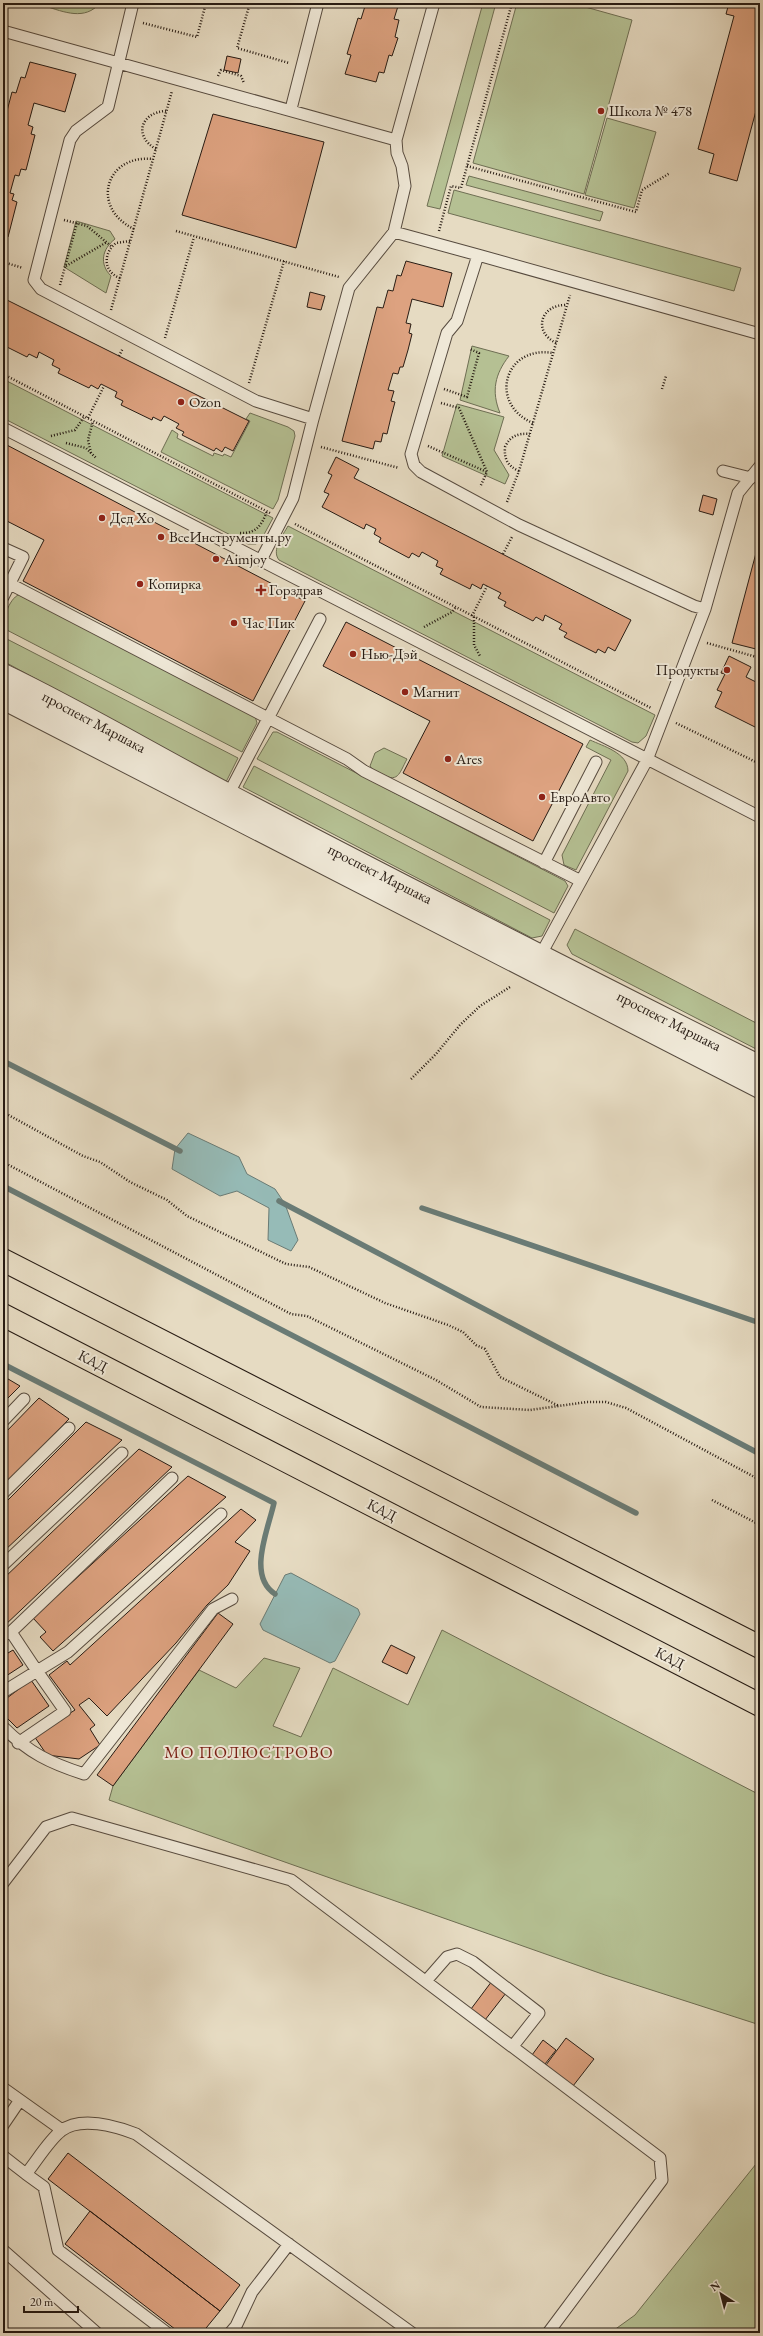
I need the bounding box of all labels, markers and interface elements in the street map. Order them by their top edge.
place label: Школа № 478 [609,101,692,120]
marker: Школа № 478 [596,106,606,116]
place label: Ozon [189,392,222,411]
marker: Ozon [176,397,186,407]
place label: Дед Хо [110,508,154,527]
marker: Дед Хо [97,513,107,523]
place label: ВсеИнструменты.ру [169,527,292,546]
marker: ВсеИнструменты.ру [156,532,166,542]
place label: Aimjoy [223,549,267,568]
marker: Aimjoy [211,554,221,564]
place label: Копирка [148,574,201,593]
marker: Копирка [135,579,145,589]
place label: Горздрав [269,580,323,599]
marker: Горздрав [256,585,266,595]
place label: Час Пик [242,613,295,632]
marker: Час Пик [229,618,239,628]
place label: Нью-Дэй [361,644,418,663]
marker: Нью-Дэй [348,649,358,659]
place label: Продукты [656,660,719,679]
marker: Продукты [722,665,732,675]
place label: Магнит [413,682,459,701]
street label: проспект Маршака [39,686,149,757]
marker: Магнит [400,687,410,697]
place label: Ares [455,749,482,768]
marker: Ares [443,754,453,764]
place label: ЕвроАвто [550,787,610,806]
marker: ЕвроАвто [537,792,547,802]
street label: проспект Маршака [325,839,436,908]
street label: проспект Маршака [614,986,725,1055]
street label: КАД [75,1345,111,1376]
street label: КАД [364,1494,400,1525]
street label: КАД [652,1642,688,1673]
district label: МО ПОЛЮСТРОВО [164,1741,334,1763]
north arrow [701,2274,741,2314]
text: N [707,2278,723,2294]
scale bar [24,2288,78,2314]
text: 20 m [30,2294,54,2310]

